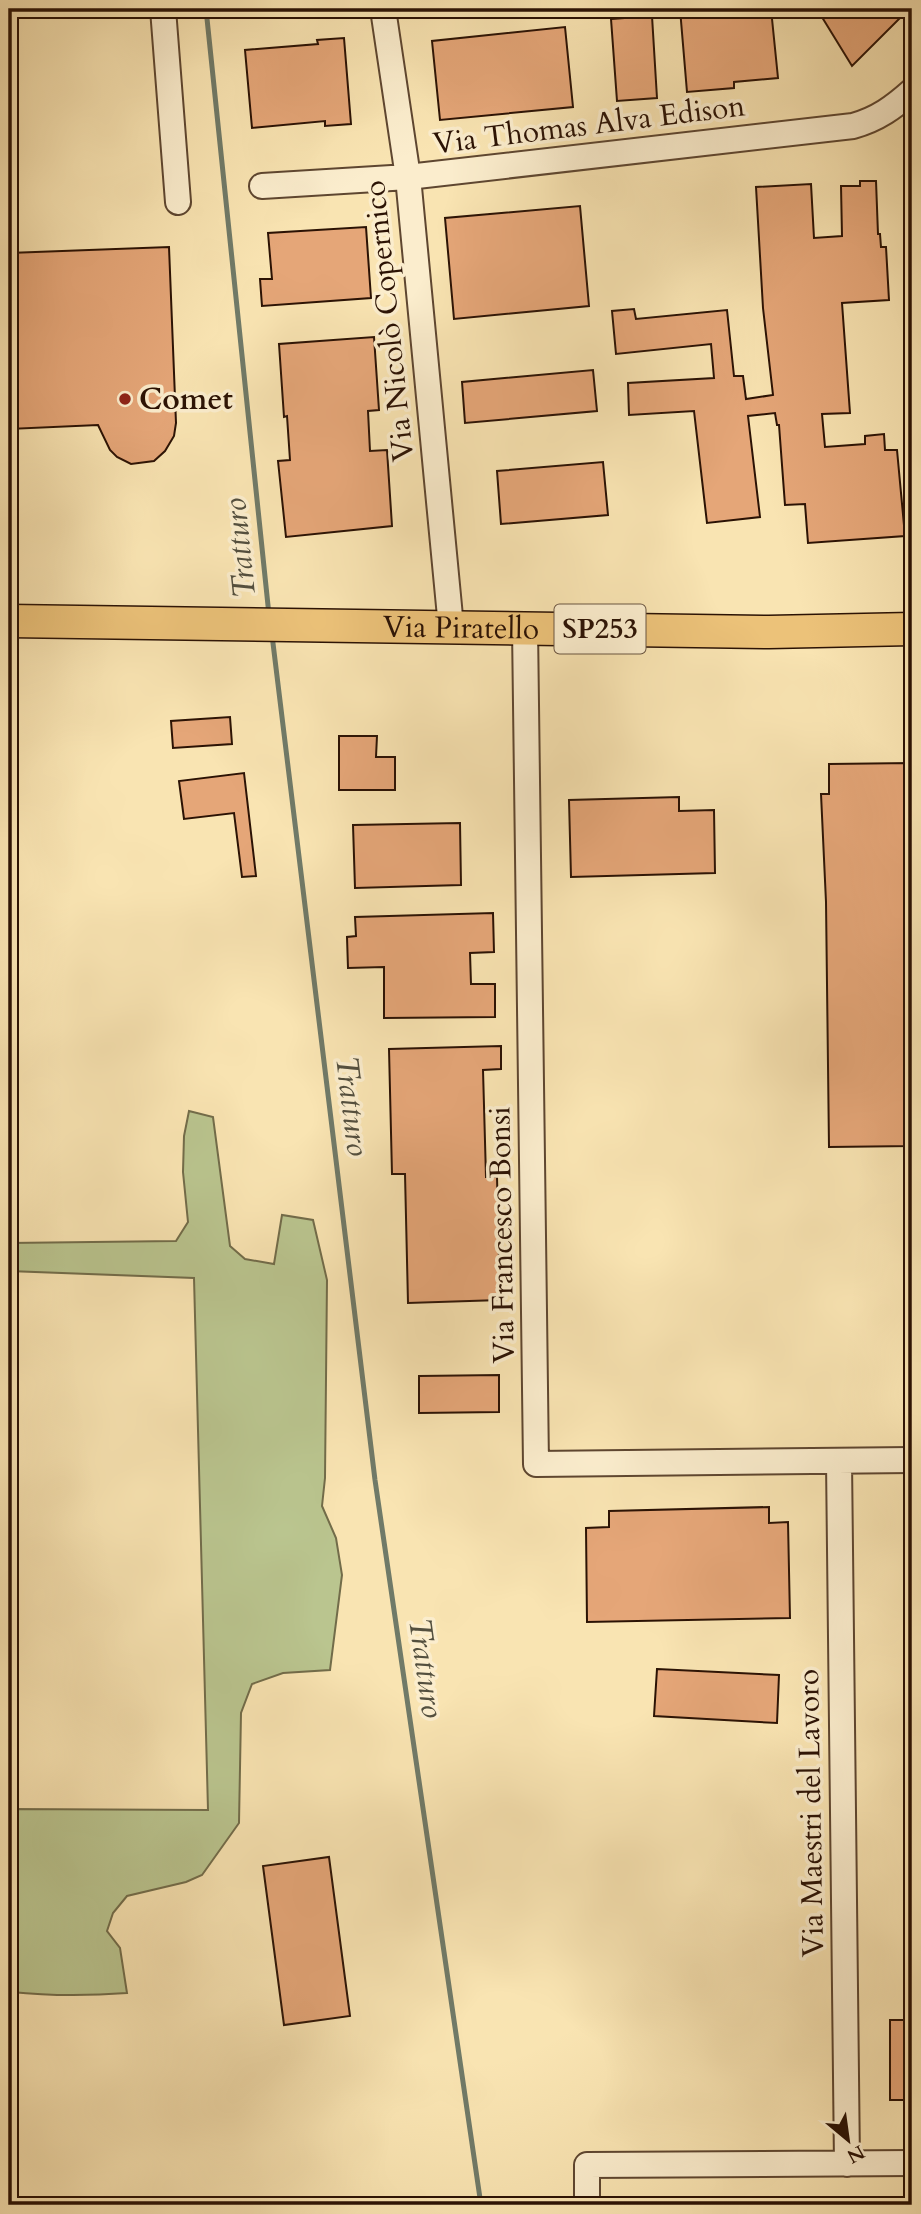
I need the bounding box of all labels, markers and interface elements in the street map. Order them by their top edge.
street label: Via Thomas Alva Edison [431,86,747,164]
street label: Via Nicolò Copernico [354,178,424,464]
place label: Comet [139,379,233,420]
marker: Comet [117,391,133,407]
water label: Tratturo [213,495,267,600]
road number: SP253 [554,604,646,654]
street label: Via Piratello [383,606,539,649]
water label: Tratturo [324,1053,380,1159]
street label: Via Francesco Bonsi [479,1106,525,1364]
water label: Tratturo [397,1615,455,1721]
street label: Via Maestri del Lavoro [788,1669,834,1957]
north arrow [813,2106,883,2176]
text: N [842,2139,869,2170]

